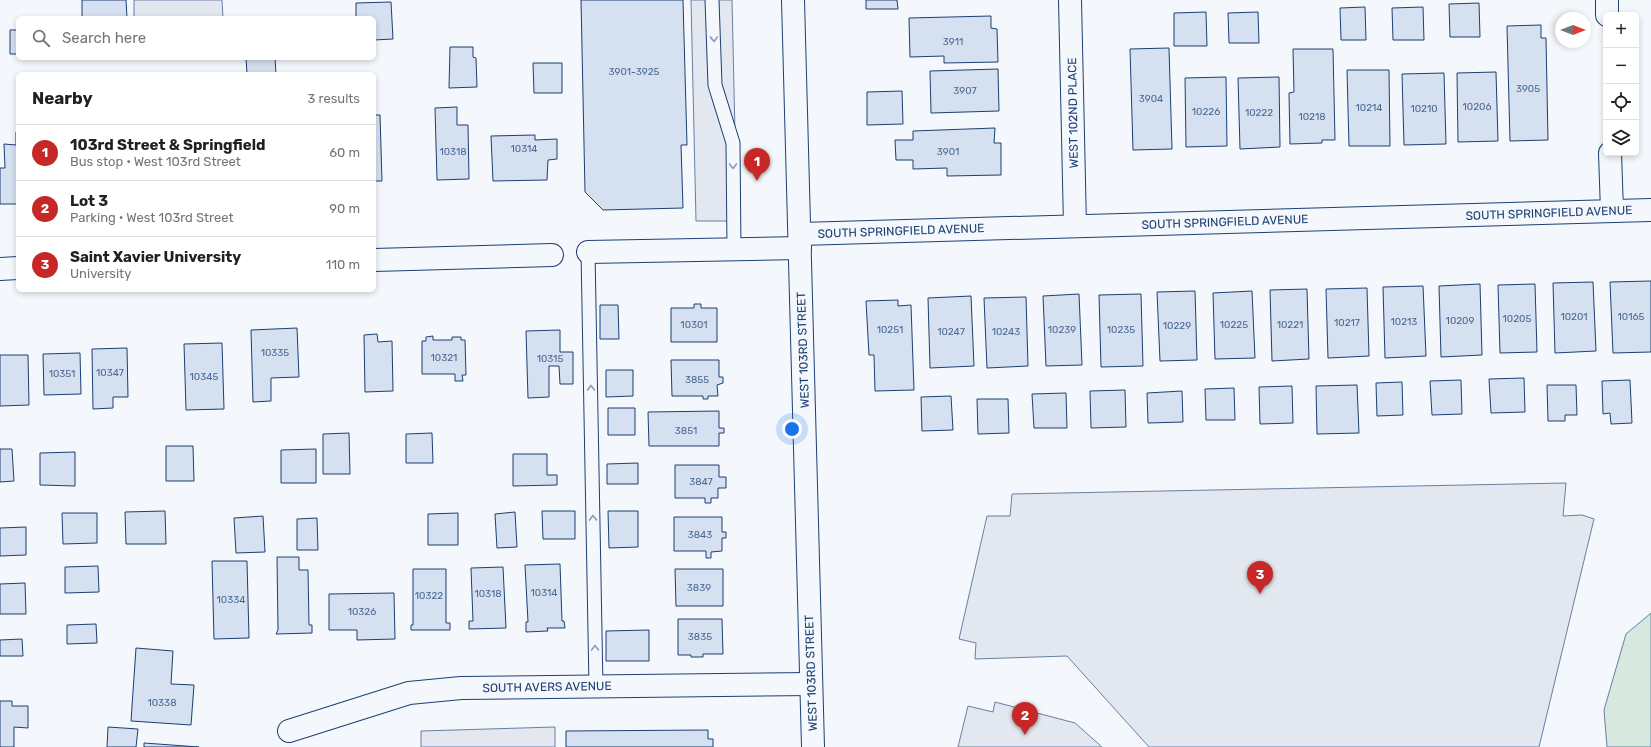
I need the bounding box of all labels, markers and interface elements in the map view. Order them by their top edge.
north arrow [1555,12,1591,48]
map controls [1603,12,1639,156]
button: + [1603,12,1639,48]
search box [16,16,376,60]
icon: search [30,27,52,49]
text: Search here [62,29,146,47]
one-way arrow [709,36,718,42]
house number: 3911 [943,36,963,48]
button: − [1603,48,1639,84]
street label: WEST 102ND PLACE [1065,57,1081,169]
house number: 3901-3925 [609,66,660,78]
house number: 3905 [1516,83,1540,95]
button: locate [1603,84,1639,120]
house number: 3907 [953,85,977,97]
text: Nearby [32,88,93,108]
text: 3 results [308,91,360,106]
house number: 3904 [1139,93,1163,105]
house number: 10206 [1463,101,1491,113]
house number: 10214 [1356,102,1383,114]
house number: 10210 [1410,103,1438,115]
house number: 10226 [1192,106,1220,118]
house number: 10222 [1245,107,1273,119]
house number: 10218 [1298,111,1326,123]
button: layers [1603,120,1639,156]
text: 103rd Street & Springfield [70,136,265,154]
house number: 10314 [511,143,537,155]
text: 1 [42,145,48,160]
text: 60 m [329,145,360,160]
house number: 10318 [439,146,467,158]
house number: 3901 [937,146,959,158]
pin: 1 [744,148,770,181]
text: Bus stop · West 103rd Street [70,154,241,169]
one-way arrow [729,163,737,169]
text: Lot 3 [70,192,108,210]
text: 2 [41,201,49,216]
text: 90 m [329,201,360,216]
street label: SOUTH SPRINGFIELD AVENUE [1465,203,1633,223]
text: Parking · West 103rd Street [70,210,234,225]
street label: SOUTH SPRINGFIELD AVENUE [1141,212,1309,232]
street label: SOUTH SPRINGFIELD AVENUE [817,221,985,241]
text: Saint Xavier University [70,248,241,266]
text: 3 [41,257,49,272]
text: 110 m [326,257,360,272]
text: University [70,266,131,281]
street label: WEST 103RD STREET [794,291,812,408]
house number: 10201 [1560,311,1588,323]
house number: 10165 [1618,311,1644,323]
house number: 10205 [1503,313,1531,325]
house number: 10209 [1446,315,1474,327]
house number: 10213 [1391,316,1417,328]
house number: 10217 [1334,317,1360,329]
house number: 10301 [680,319,708,331]
house number: 10225 [1220,319,1248,331]
house number: 10221 [1277,319,1303,331]
house number: 10229 [1163,320,1191,332]
house number: 10251 [877,324,903,336]
house number: 10239 [1048,324,1076,336]
house number: 10235 [1107,324,1135,336]
house number: 10247 [937,326,965,338]
house number: 10243 [992,326,1020,338]
house number: 10335 [261,347,289,359]
house number: 10321 [431,352,457,364]
house number: 10315 [537,353,563,365]
house number: 10347 [96,367,124,379]
house number: 10351 [49,368,75,380]
house number: 10345 [190,371,218,383]
house number: 3855 [685,374,709,386]
one-way arrow [586,385,595,391]
your location [782,419,802,439]
house number: 3851 [675,425,697,437]
house number: 3847 [689,476,713,488]
one-way arrow [589,515,597,521]
house number: 3843 [688,529,712,541]
pin: 3 [1247,561,1273,594]
house number: 3839 [687,582,711,594]
house number: 10314 [531,587,557,599]
house number: 10318 [474,588,502,600]
house number: 10322 [415,590,443,602]
house number: 10334 [217,594,245,606]
house number: 10326 [348,606,376,618]
street label: WEST 103RD STREET [802,614,820,731]
house number: 3835 [688,631,712,643]
one-way arrow [591,645,600,651]
street label: SOUTH AVERS AVENUE [482,679,612,695]
house number: 10338 [147,697,177,709]
pin: 2 [1012,702,1038,735]

